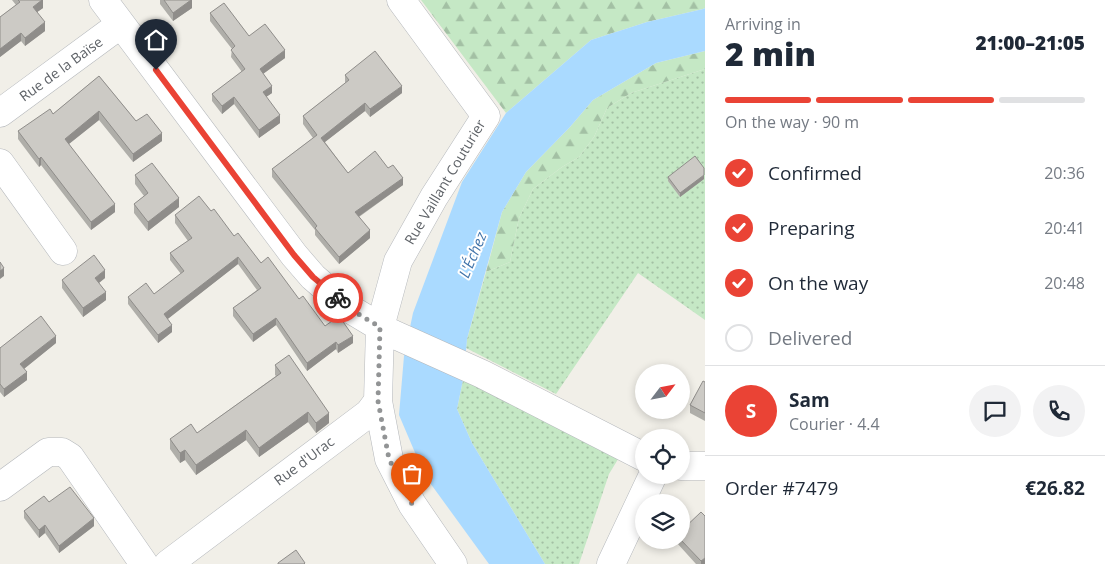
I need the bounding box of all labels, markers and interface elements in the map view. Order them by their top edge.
text: Arriving in [725,13,801,35]
pin [135,19,177,70]
icon: home [142,26,170,54]
text: 21:00–21:05 [975,30,1085,56]
street label: Rue de la Baïse [15,32,106,105]
text: 2 min [725,32,816,75]
text: On the way · 90 m [725,111,859,133]
street label: Rue Vaillant Couturier [400,115,490,248]
icon: check [725,159,753,187]
text: Confirmed [768,160,862,186]
text: 20:36 [1044,162,1085,184]
icon: check [725,214,753,242]
text: Preparing [768,215,855,241]
text: 20:41 [1044,217,1085,239]
water label: L'Échez [454,228,491,280]
icon: check [725,269,753,297]
text: On the way [768,270,868,296]
text: 20:48 [1044,272,1085,294]
courier [313,273,363,323]
icon: bike [324,284,352,312]
text: Delivered [768,325,852,351]
north arrow [635,364,690,419]
map controls [635,364,690,549]
button: chat [969,385,1021,437]
button: phone [1033,385,1085,437]
text: Sam [789,387,830,413]
text: S [746,398,756,424]
text: Courier · 4.4 [789,413,880,435]
button: locate [635,429,690,484]
street label: Rue d'Urac [270,432,338,489]
pin [391,453,433,504]
icon: bag [398,460,426,488]
text: Order #7479 [725,475,838,501]
text: €26.82 [1025,475,1085,501]
button: layers [635,494,690,549]

